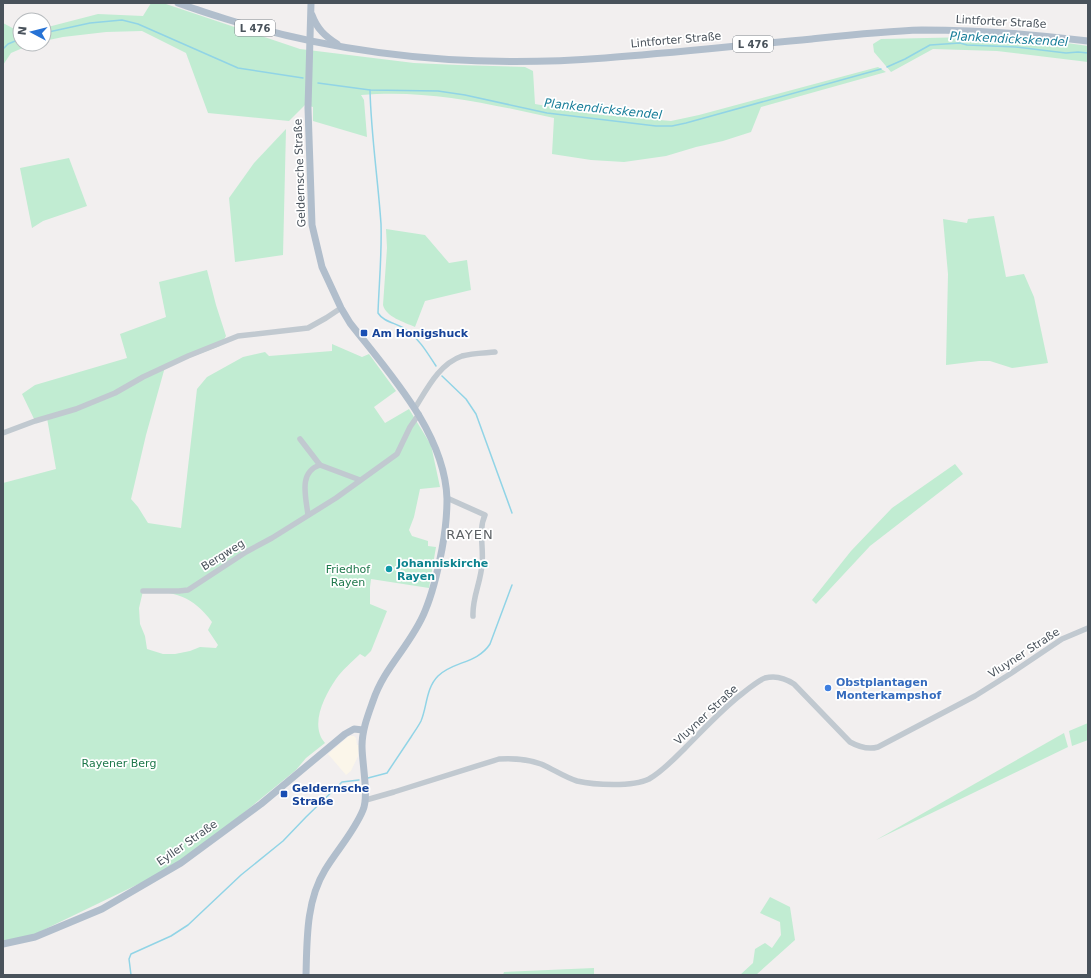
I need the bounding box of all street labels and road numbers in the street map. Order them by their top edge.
street label: Lintforter Straße [955,13,1047,31]
road number: L 476 [235,20,275,36]
street label: Lintforter Straße [630,30,722,50]
road number: L 476 [733,36,773,52]
street label: Geldernsche Straße [292,118,308,228]
street label: Bergweg [199,537,247,573]
street label: Vluyner Straße [986,625,1062,681]
street label: Vluyner Straße [672,682,741,748]
street label: Eyller Straße [154,817,220,869]

